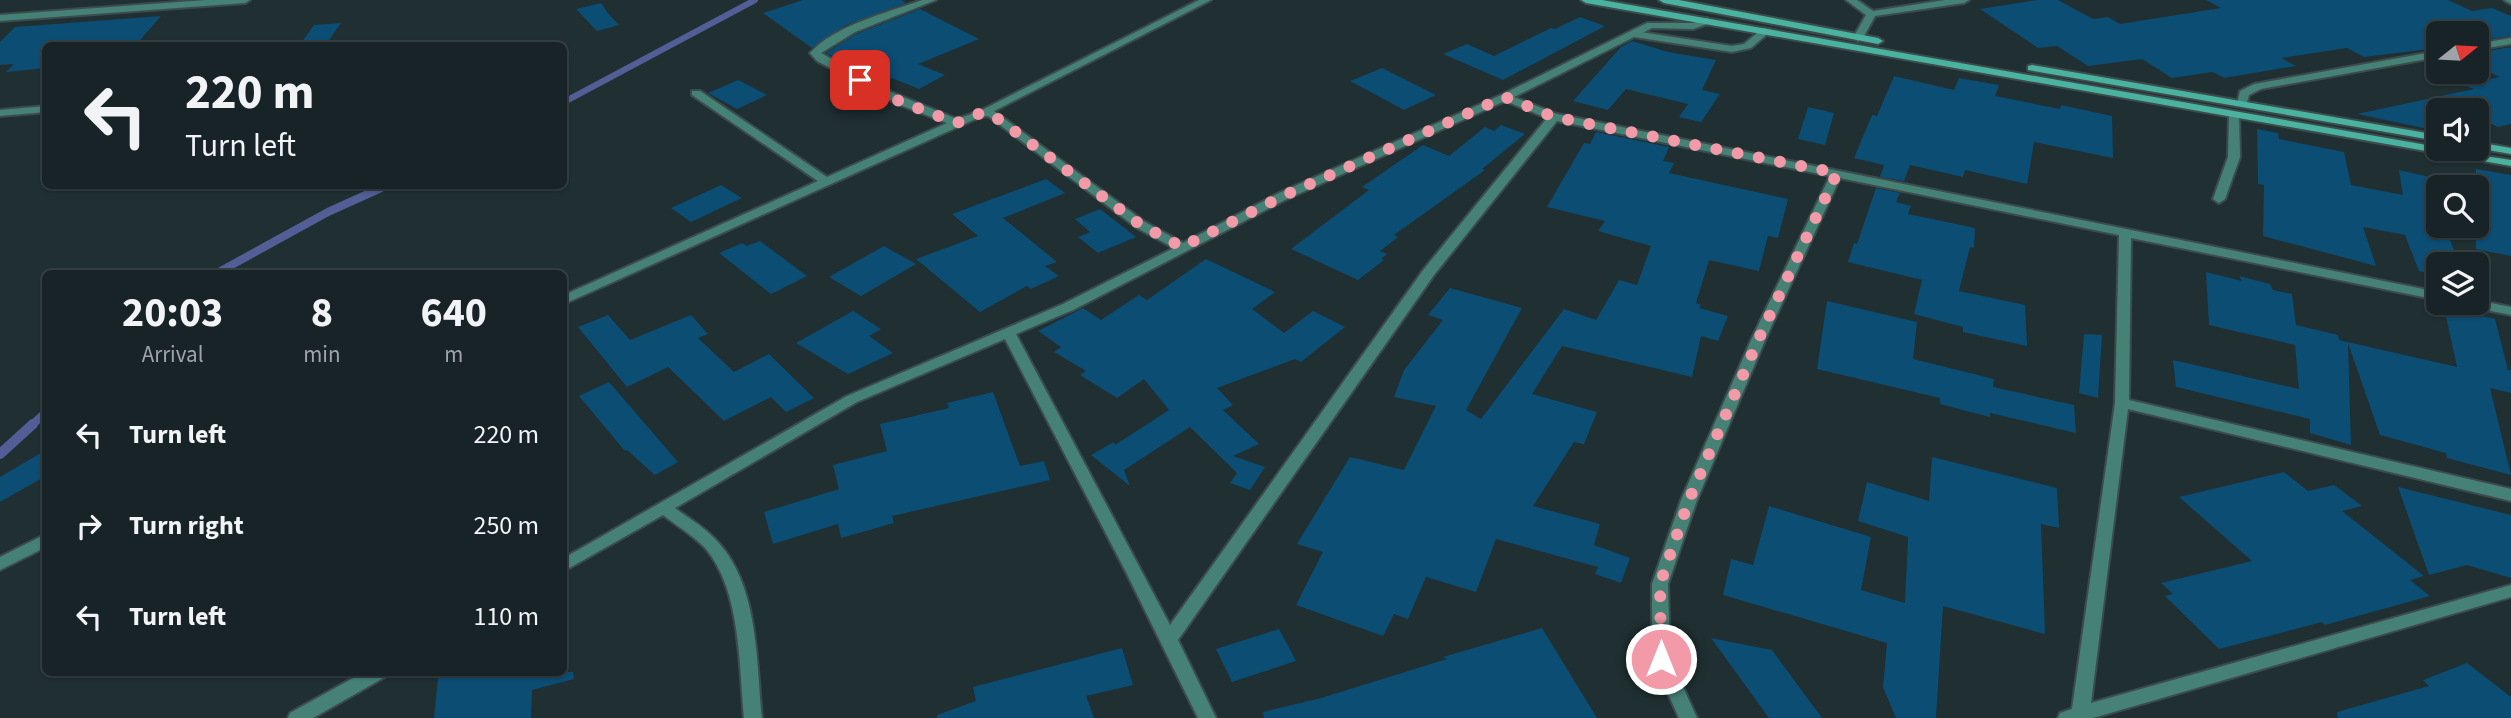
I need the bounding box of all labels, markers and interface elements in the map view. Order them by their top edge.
north arrow [2426,21,2488,84]
map controls [2426,21,2489,315]
pin [830,50,890,110]
text: 220 m [185,58,314,128]
icon: arrive [841,61,879,99]
icon: left [70,70,161,161]
button: sound [2426,98,2489,161]
text: Turn left [185,123,296,169]
button: search [2426,175,2489,238]
button: layers [2426,252,2489,315]
text: 20:03 [122,283,223,343]
text: 8 [311,283,333,343]
text: 640 [420,283,487,343]
text: Arrival [142,338,204,371]
text: min [303,338,341,371]
text: m [444,338,463,371]
icon: left [70,416,108,454]
text: Turn left [129,416,226,453]
text: 220 m [473,416,539,453]
icon: right [70,507,108,545]
text: Turn right [129,507,244,544]
text: 250 m [473,507,539,544]
icon: left [70,598,108,636]
text: Turn left [129,598,226,635]
text: 110 m [473,598,539,635]
position arrow [1624,622,1698,696]

